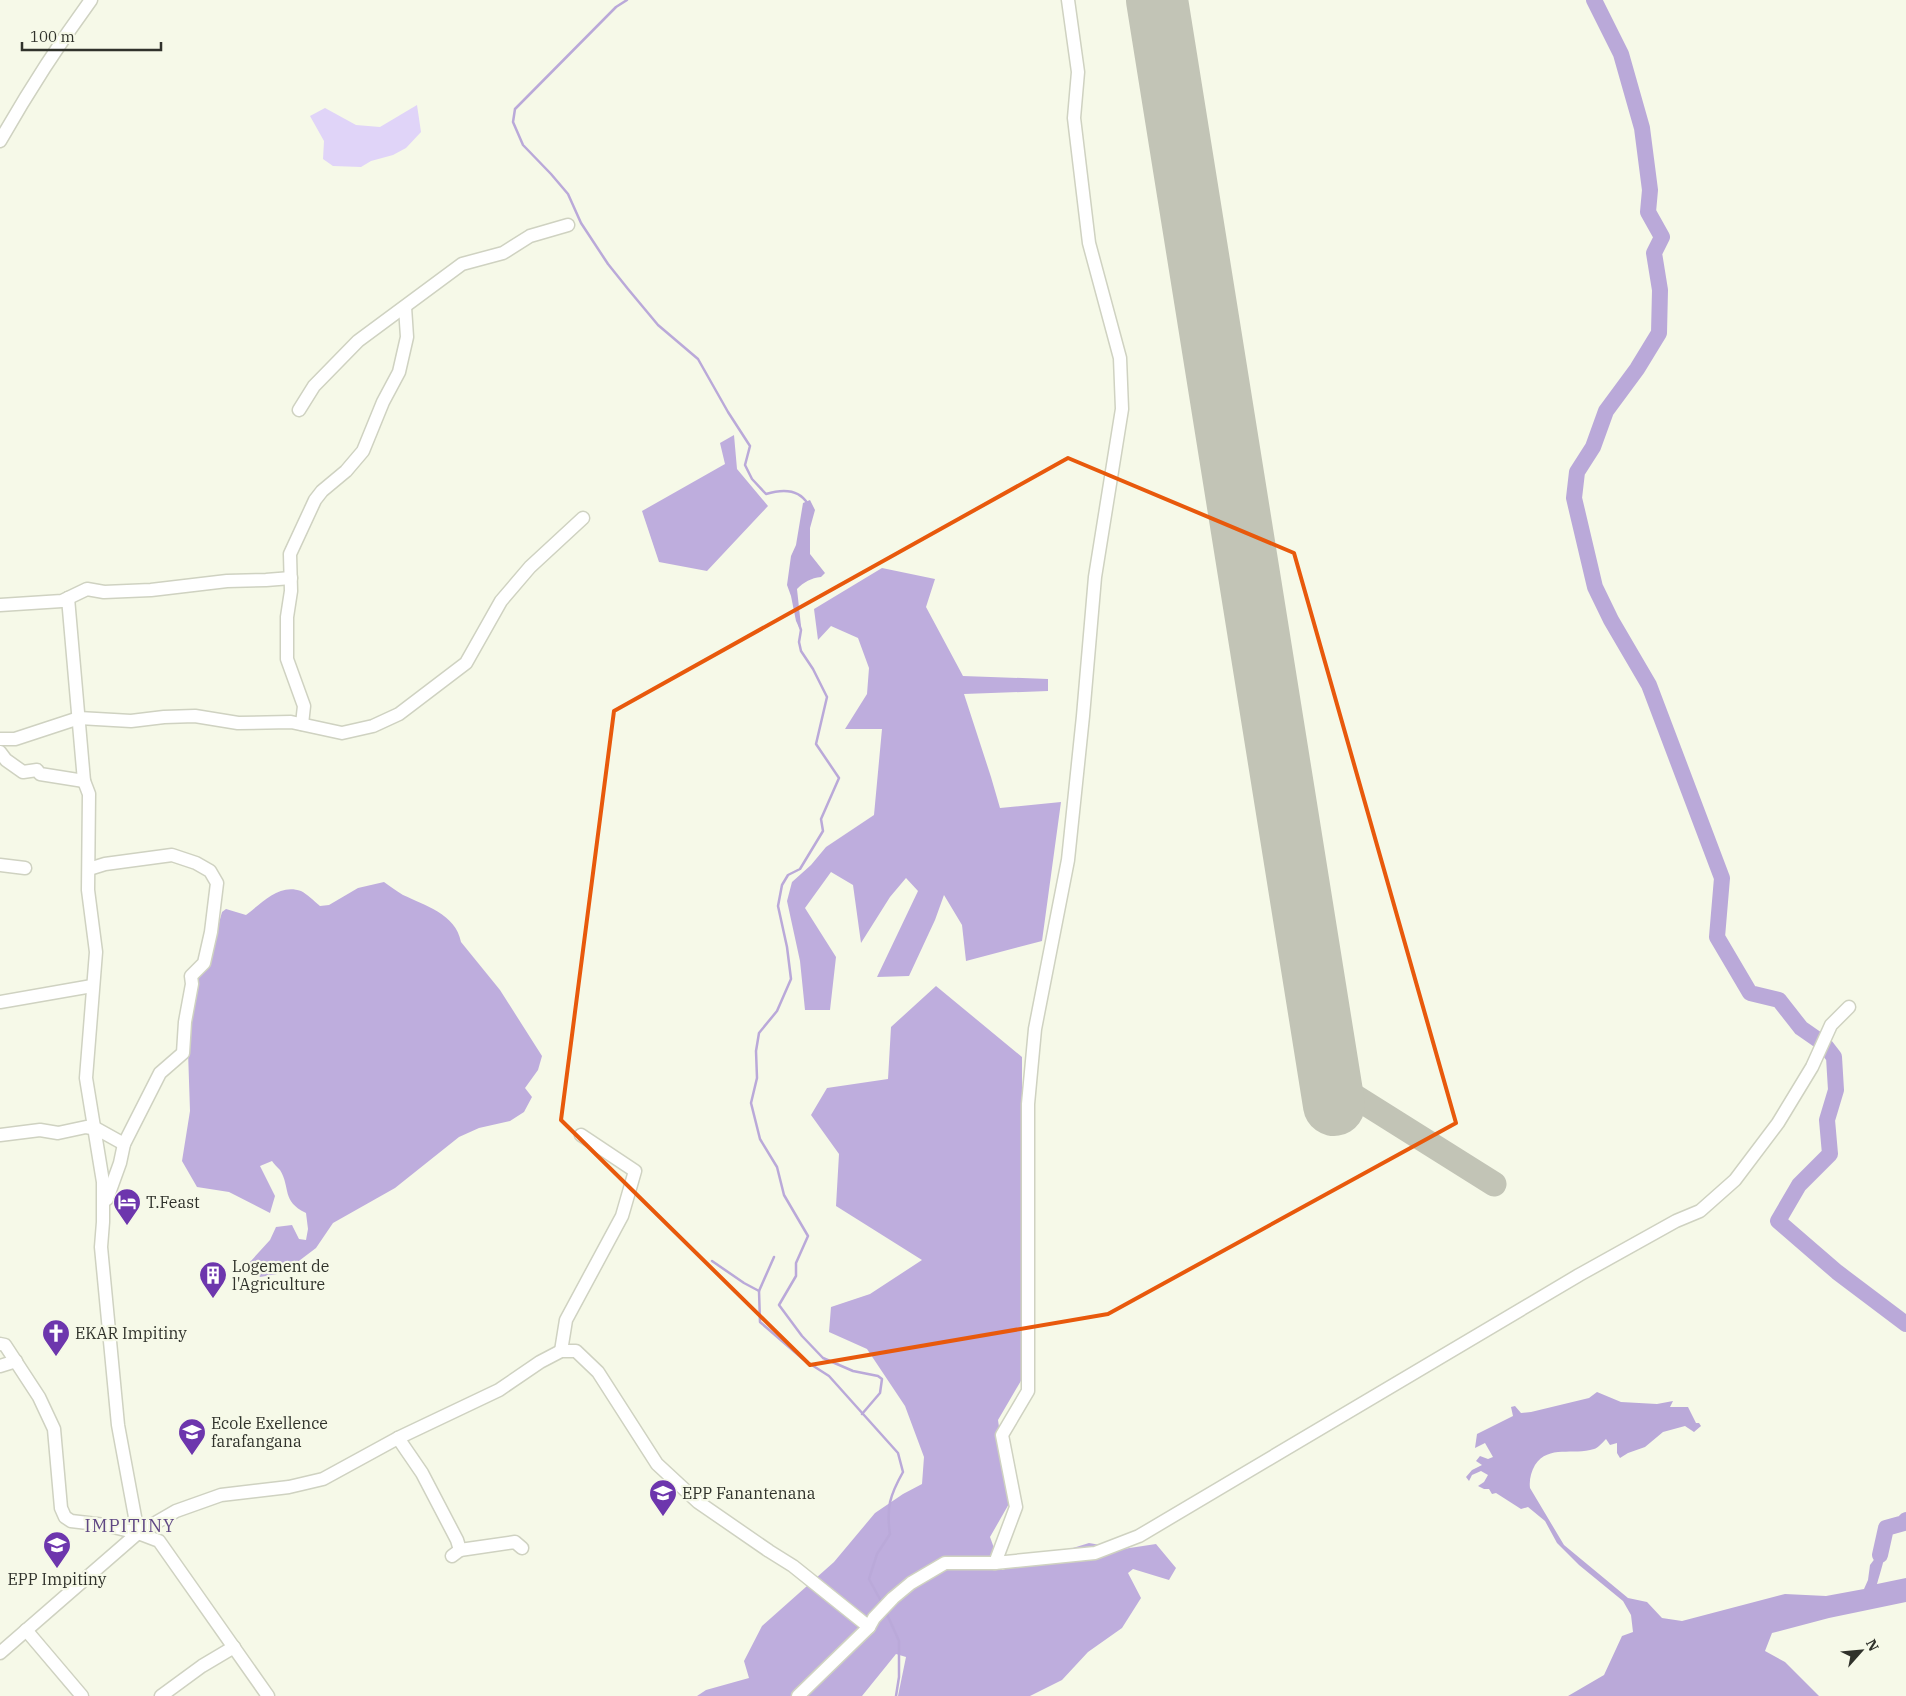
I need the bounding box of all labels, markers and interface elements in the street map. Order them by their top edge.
scale bar [22,20,161,52]
text: 100 m [30,27,75,46]
hotel icon: T.Feast [112,1187,142,1226]
place label: T.Feast [146,1192,200,1212]
place label: Logement de l'Agriculture [232,1256,329,1294]
building icon: Logement de l'Agriculture [198,1260,228,1299]
church icon: EKAR Impitiny [41,1318,71,1357]
place label: EKAR Impitiny [75,1323,187,1343]
place label: Ecole Exellence farafangana [211,1413,328,1451]
school or university icon: Ecole Exellence farafangana [177,1417,207,1456]
school or university icon: EPP Fanantenana [648,1478,678,1517]
place label: EPP Fanantenana [682,1483,816,1503]
district label: IMPITINY [85,1514,175,1537]
school or university icon: EPP Impitiny [42,1530,72,1569]
place label: EPP Impitiny [8,1569,107,1589]
north arrow [1836,1626,1886,1676]
text: N [1862,1636,1883,1654]

